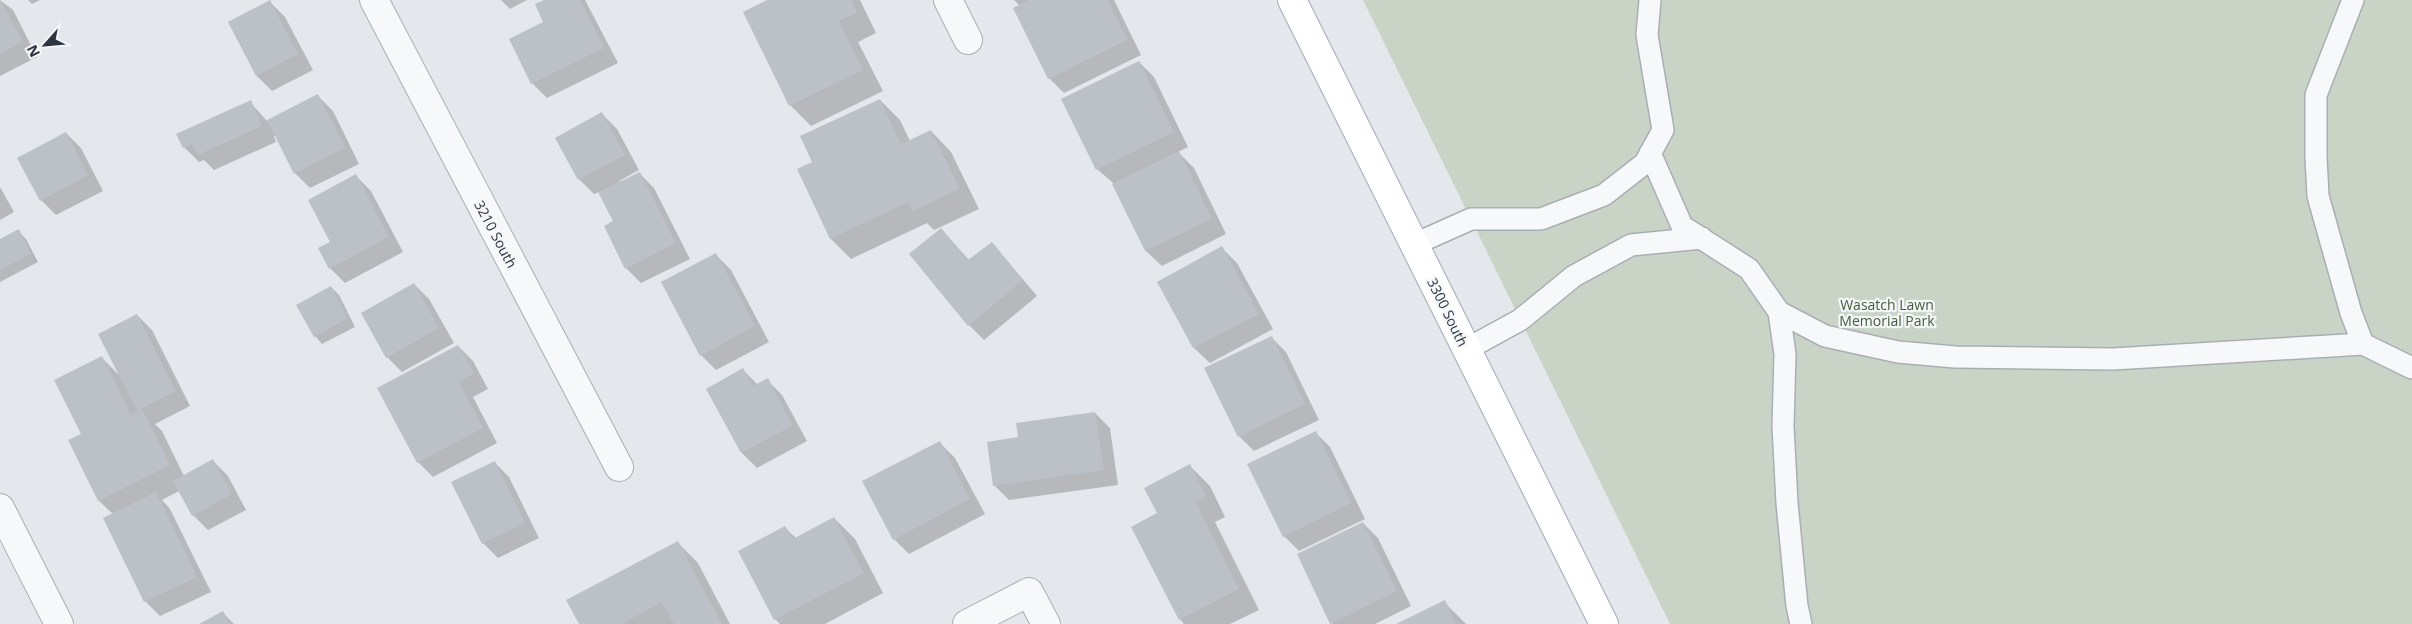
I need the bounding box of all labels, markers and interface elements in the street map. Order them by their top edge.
north arrow [20,20,70,70]
text: N [22,42,44,61]
street label: 3210 South [470,197,522,271]
street label: 3300 South [1423,275,1473,349]
park label: Wasatch Lawn Memorial Park [1839,295,1935,330]

